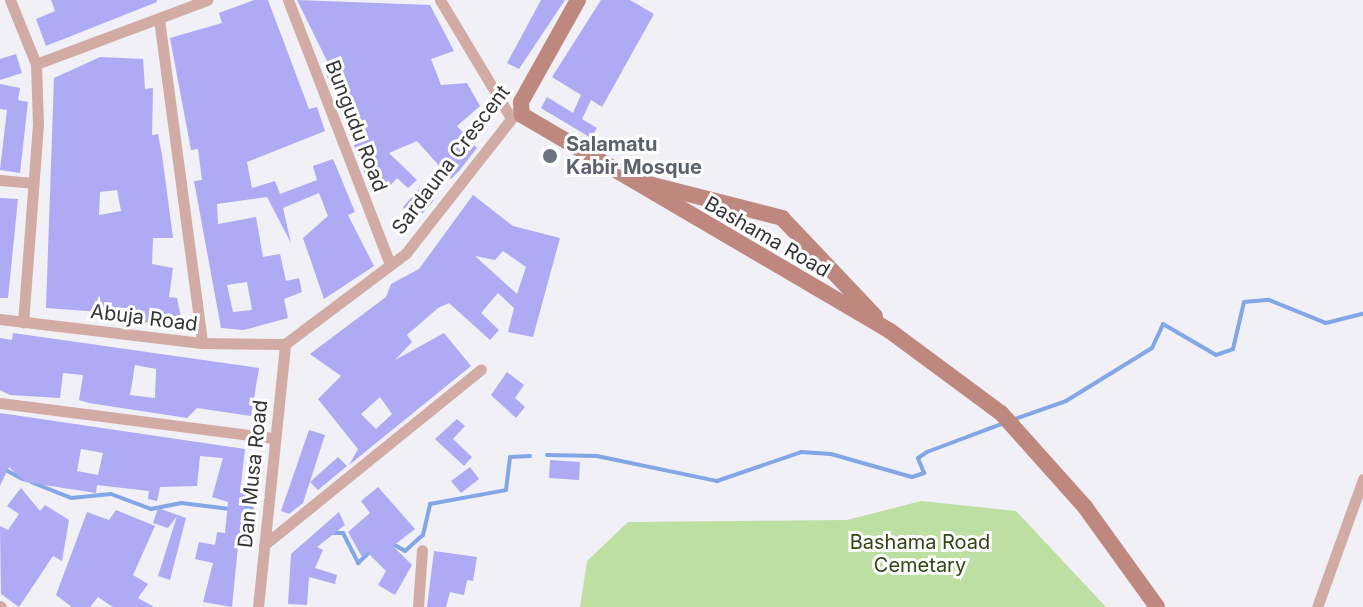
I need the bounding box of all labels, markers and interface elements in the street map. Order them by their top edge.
street label: Bungudu Road [320,57,392,195]
street label: Sardauna Crescent [387,81,515,239]
place label: Salamatu Kabir Mosque [566,132,702,179]
marker: Salamatu Kabir Mosque [541,147,559,165]
street label: Bashama Road [700,191,834,283]
street label: Abuja Road [89,300,199,336]
street label: Dan Musa Road [233,399,273,549]
park label: Bashama Road Cemetary [850,531,990,578]

